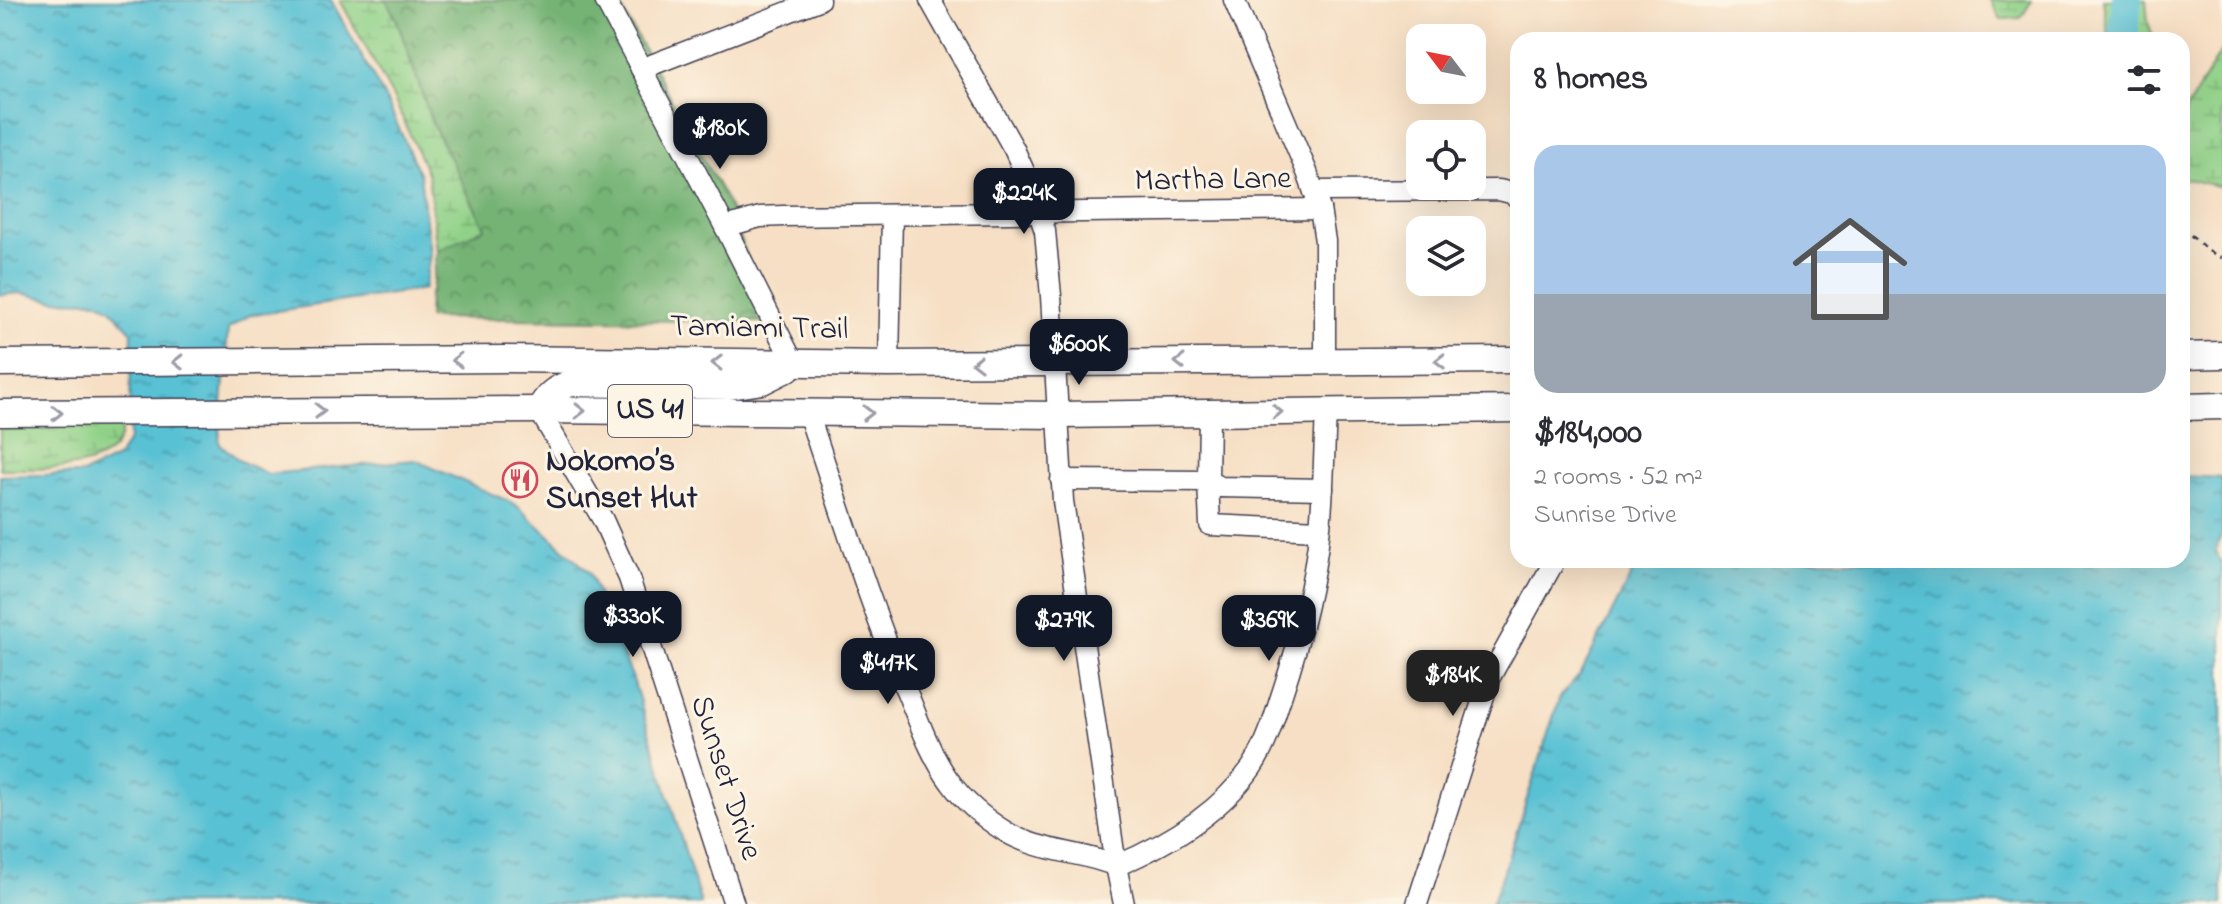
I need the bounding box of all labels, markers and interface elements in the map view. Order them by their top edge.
north arrow [1406,24,1486,104]
map controls [1406,24,1486,296]
text: 8 homes [1534,55,1648,105]
icon: filters [2122,58,2166,102]
pin: $180K [664,103,776,171]
text: $180K [691,110,749,148]
button: locate [1406,120,1486,200]
street label: Martha Lane [1134,156,1293,206]
pin: $224K [968,168,1080,236]
text: $224K [992,175,1056,213]
icon: home [1778,197,1922,341]
button: layers [1406,216,1486,296]
street label: Tamiami Trail [669,304,849,354]
pin: $600K [1023,319,1135,387]
text: $600K [1048,326,1110,364]
one-way arrow [450,351,463,369]
one-way arrow [1433,352,1446,370]
one-way arrow [171,353,184,371]
one-way arrow [1173,353,1186,371]
one-way arrow [710,354,723,372]
one-way arrow [970,355,983,372]
road number: US 41 [608,385,692,437]
one-way arrow [314,402,327,420]
one-way arrow [574,402,587,420]
one-way arrow [51,404,64,421]
one-way arrow [862,404,875,422]
one-way arrow [1271,404,1284,421]
text: $184,000 [1534,409,1642,459]
place label: Nokomo’s Sunset Hut [546,439,698,523]
text: 2 rooms · 52 m² [1534,459,1703,497]
restaurant icon: Nokomo’s Sunset Hut [501,461,539,499]
text: Sunrise Drive [1534,497,1677,535]
pin: $330K [577,591,689,659]
pin: $279K [1008,595,1120,663]
pin: $369K [1213,595,1325,663]
text: $330K [602,598,664,636]
text: $279K [1034,602,1094,640]
text: $369K [1240,602,1298,640]
pin: $417K [832,638,944,706]
text: $417K [859,645,917,683]
pin: $184K [1397,650,1509,718]
text: $184K [1424,657,1482,695]
street label: Sunset Drive [676,690,774,867]

